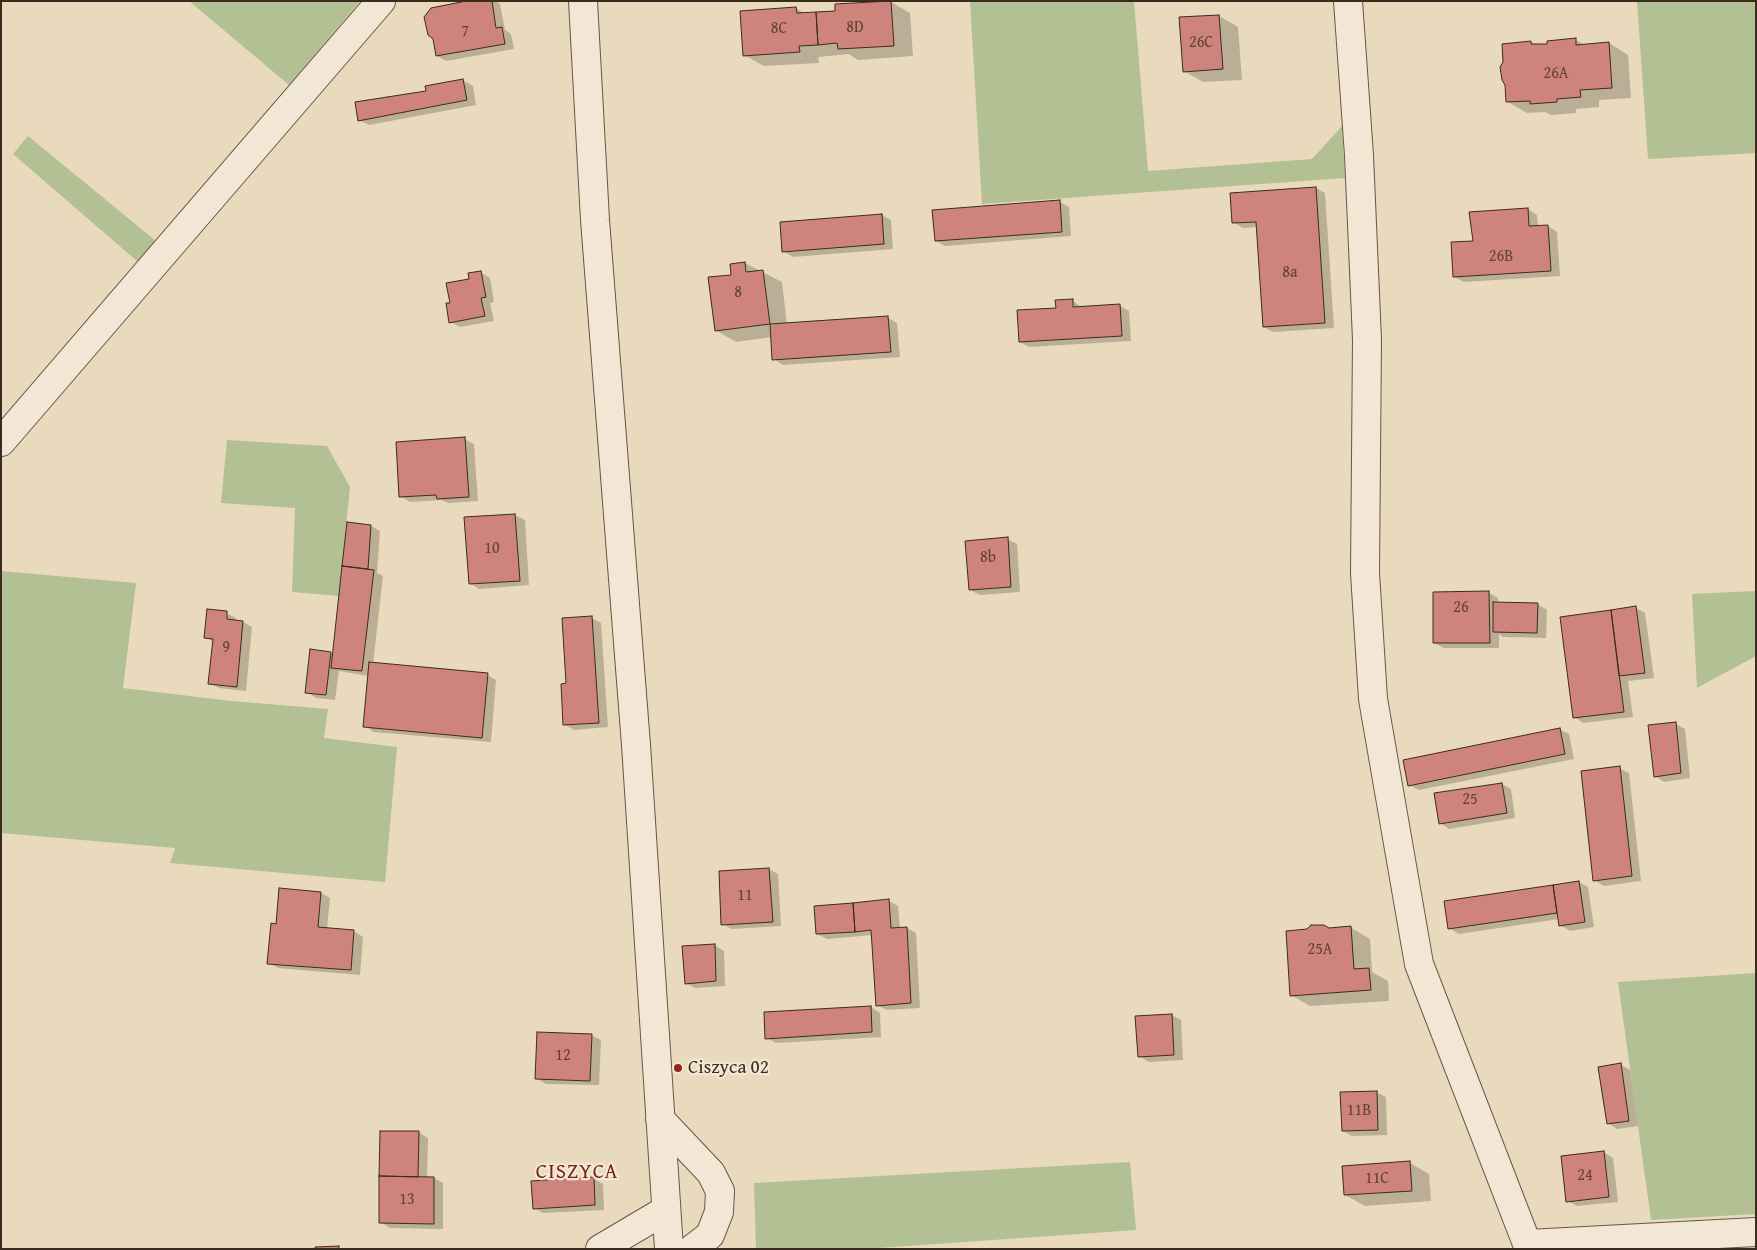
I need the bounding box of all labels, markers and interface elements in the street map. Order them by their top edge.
house number: 8D [846,18,864,38]
house number: 8C [771,19,787,39]
house number: 7 [461,22,469,42]
house number: 26C [1189,33,1213,53]
house number: 26A [1543,64,1569,84]
house number: 26B [1489,247,1513,267]
house number: 8a [1282,263,1298,283]
house number: 8 [734,283,742,303]
house number: 10 [484,539,500,559]
house number: 8b [980,548,996,568]
house number: 26 [1453,598,1469,618]
house number: 9 [222,638,230,658]
house number: 25 [1462,790,1478,810]
house number: 11 [737,886,753,906]
house number: 25A [1307,940,1333,960]
house number: 12 [555,1046,571,1066]
place label: Ciszyca 02 [688,1057,769,1079]
marker: Ciszyca 02 [672,1062,684,1074]
house number: 11B [1347,1101,1371,1121]
district label: CISZYCA [535,1160,619,1186]
house number: 24 [1577,1166,1593,1186]
house number: 11C [1365,1169,1389,1189]
house number: 13 [399,1190,415,1210]

